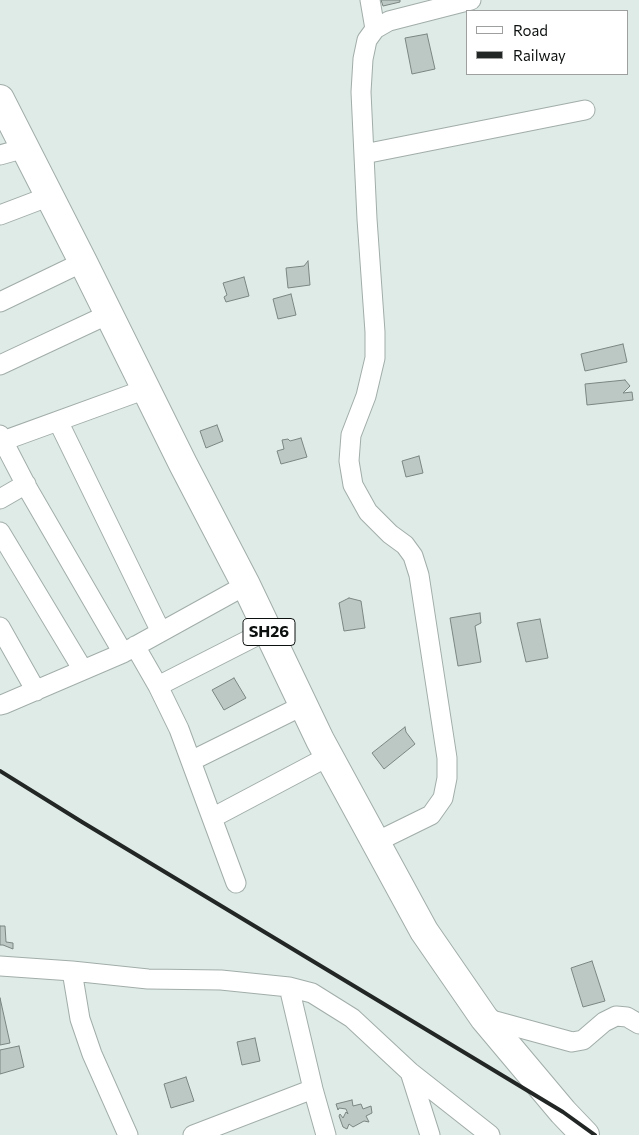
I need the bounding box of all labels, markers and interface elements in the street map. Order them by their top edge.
legend [466,10,629,75]
text: Road [513,21,548,39]
text: Railway [513,46,566,64]
road number: SH26 [243,618,295,646]

